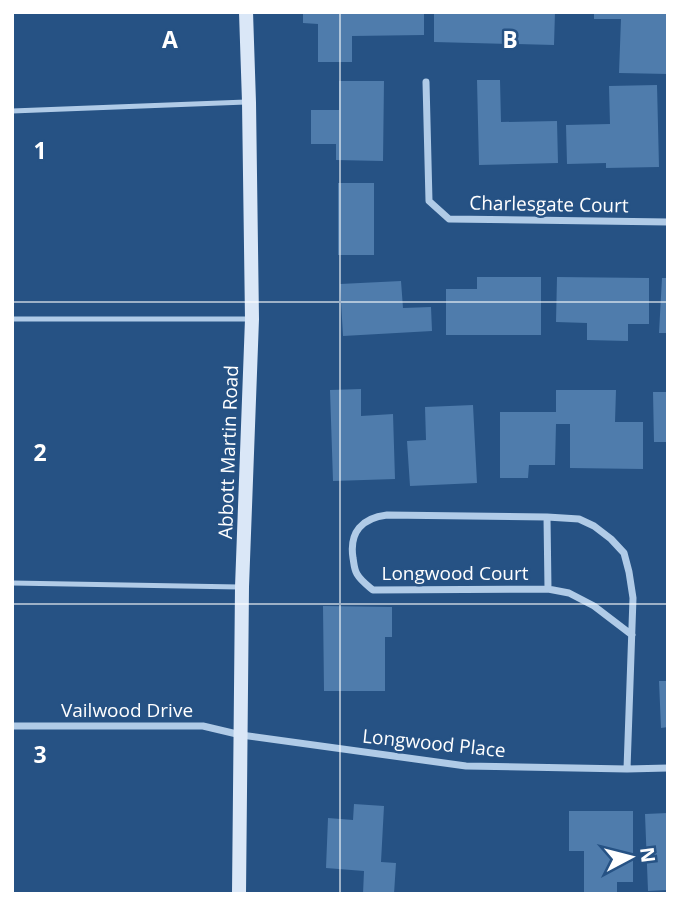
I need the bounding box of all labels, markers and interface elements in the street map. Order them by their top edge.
text: A [162,23,178,55]
text: B [502,23,518,55]
text: 1 [33,134,47,166]
street label: Charlesgate Court [469,190,629,218]
street label: Abbott Martin Road [212,365,244,539]
text: 2 [33,436,47,468]
street label: Longwood Court [381,560,529,586]
street label: Vailwood Drive [61,697,193,723]
street label: Longwood Place [361,723,507,763]
text: 3 [33,738,47,770]
north arrow [596,822,666,892]
text: N [634,846,662,864]

